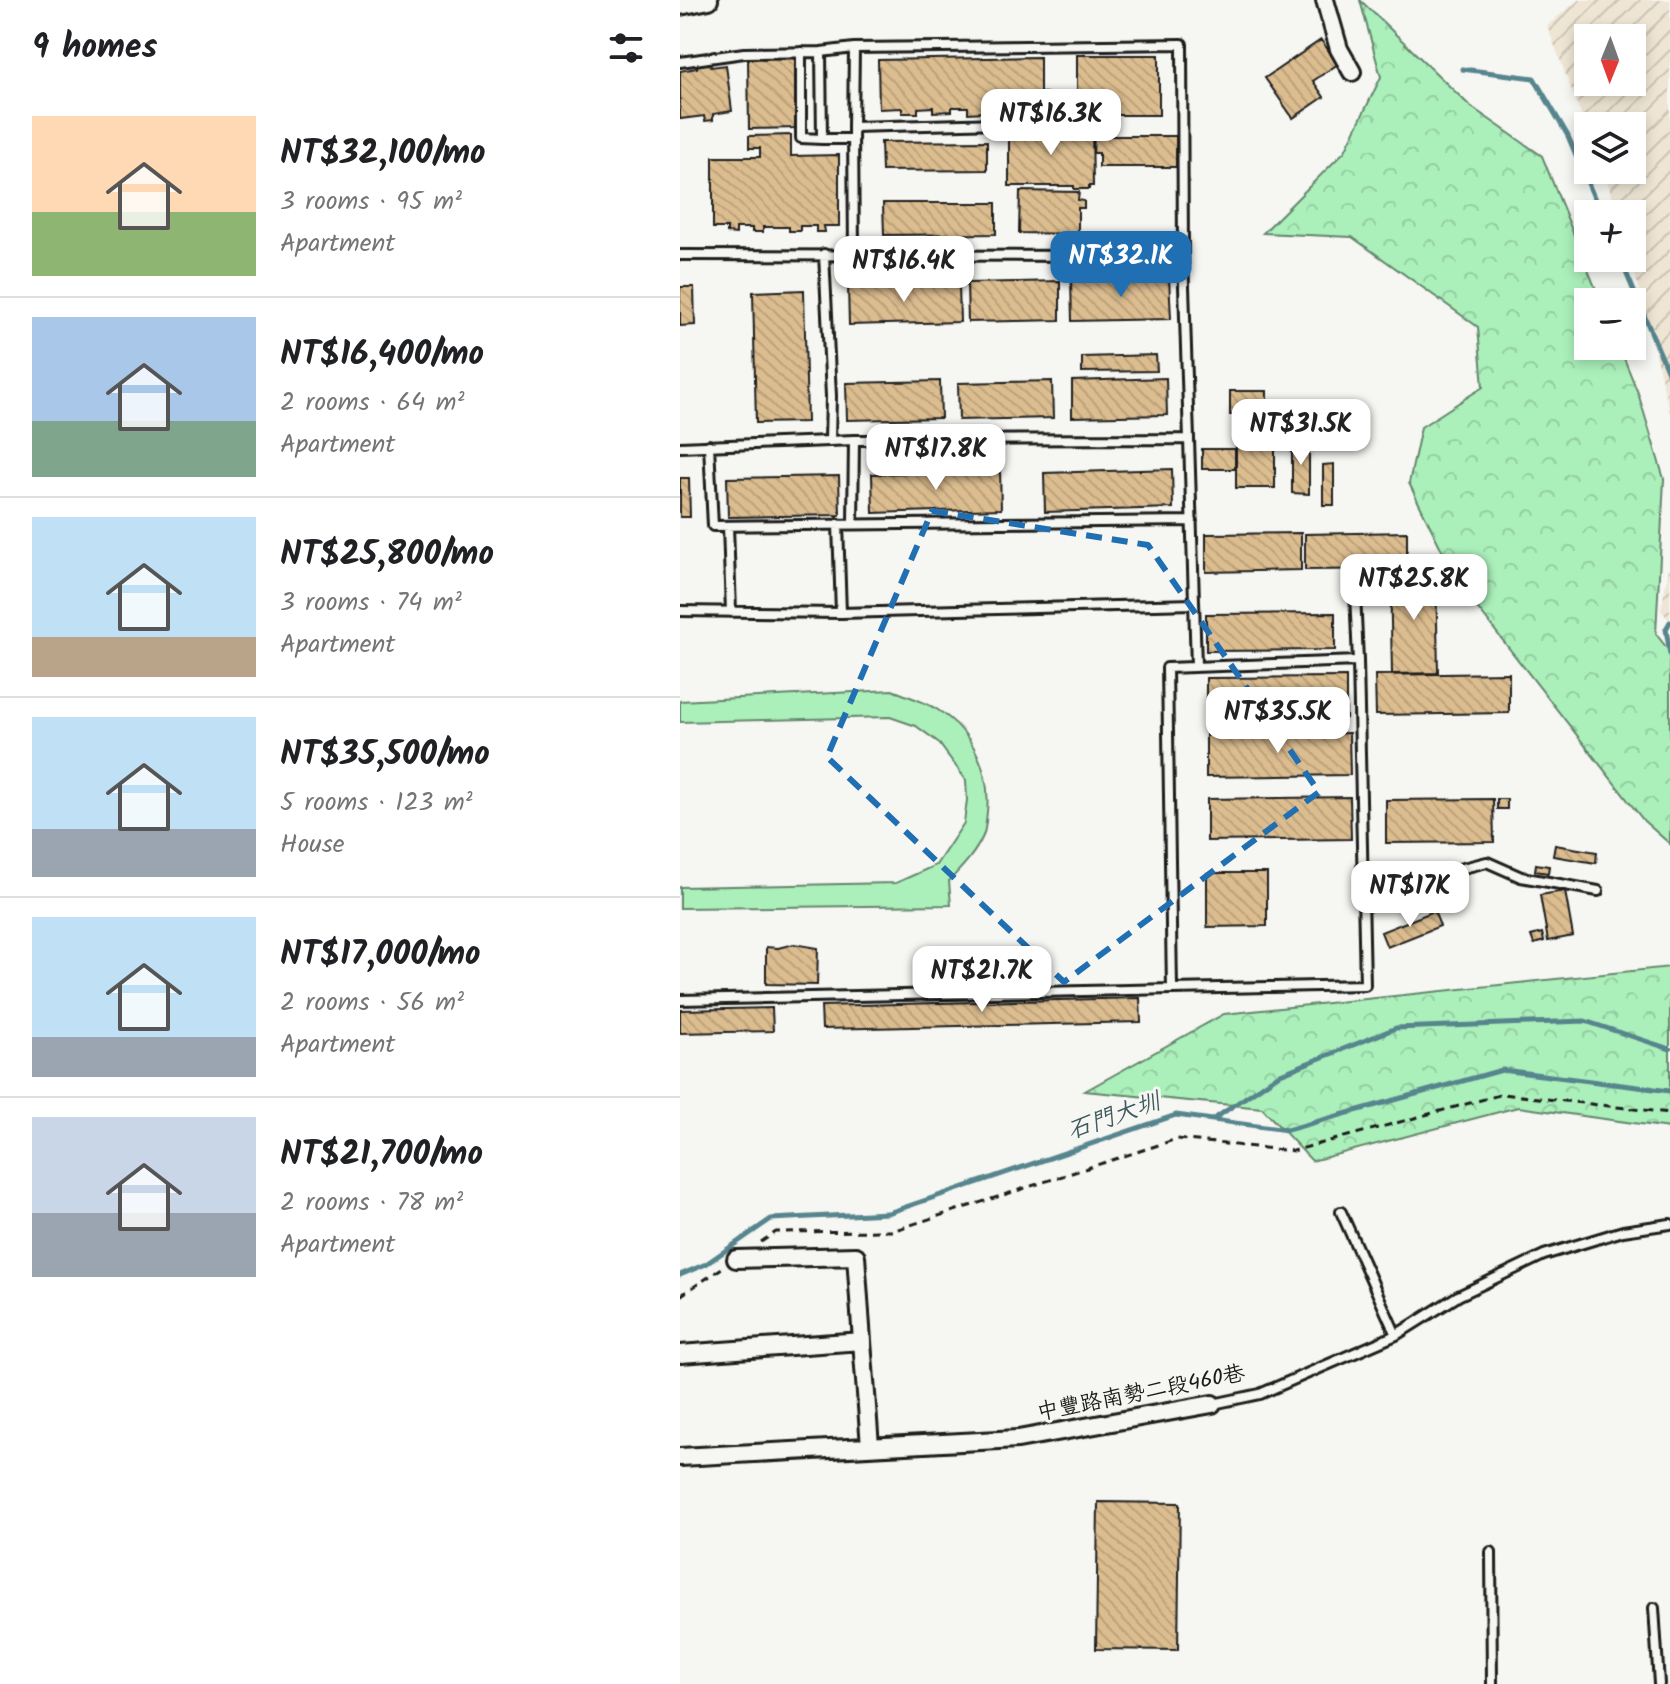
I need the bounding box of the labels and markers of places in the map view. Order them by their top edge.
pin: NT$16.3K [968,89,1134,157]
pin: NT$32.1K [1038,231,1204,299]
pin: NT$16.4K [821,236,987,304]
pin: NT$31.5K [1218,399,1384,467]
pin: NT$17.8K [853,424,1019,492]
pin: NT$25.8K [1331,554,1497,622]
pin: NT$35.5K [1195,687,1361,755]
pin: NT$17K [1345,861,1475,929]
pin: NT$21.7K [899,946,1065,1014]

